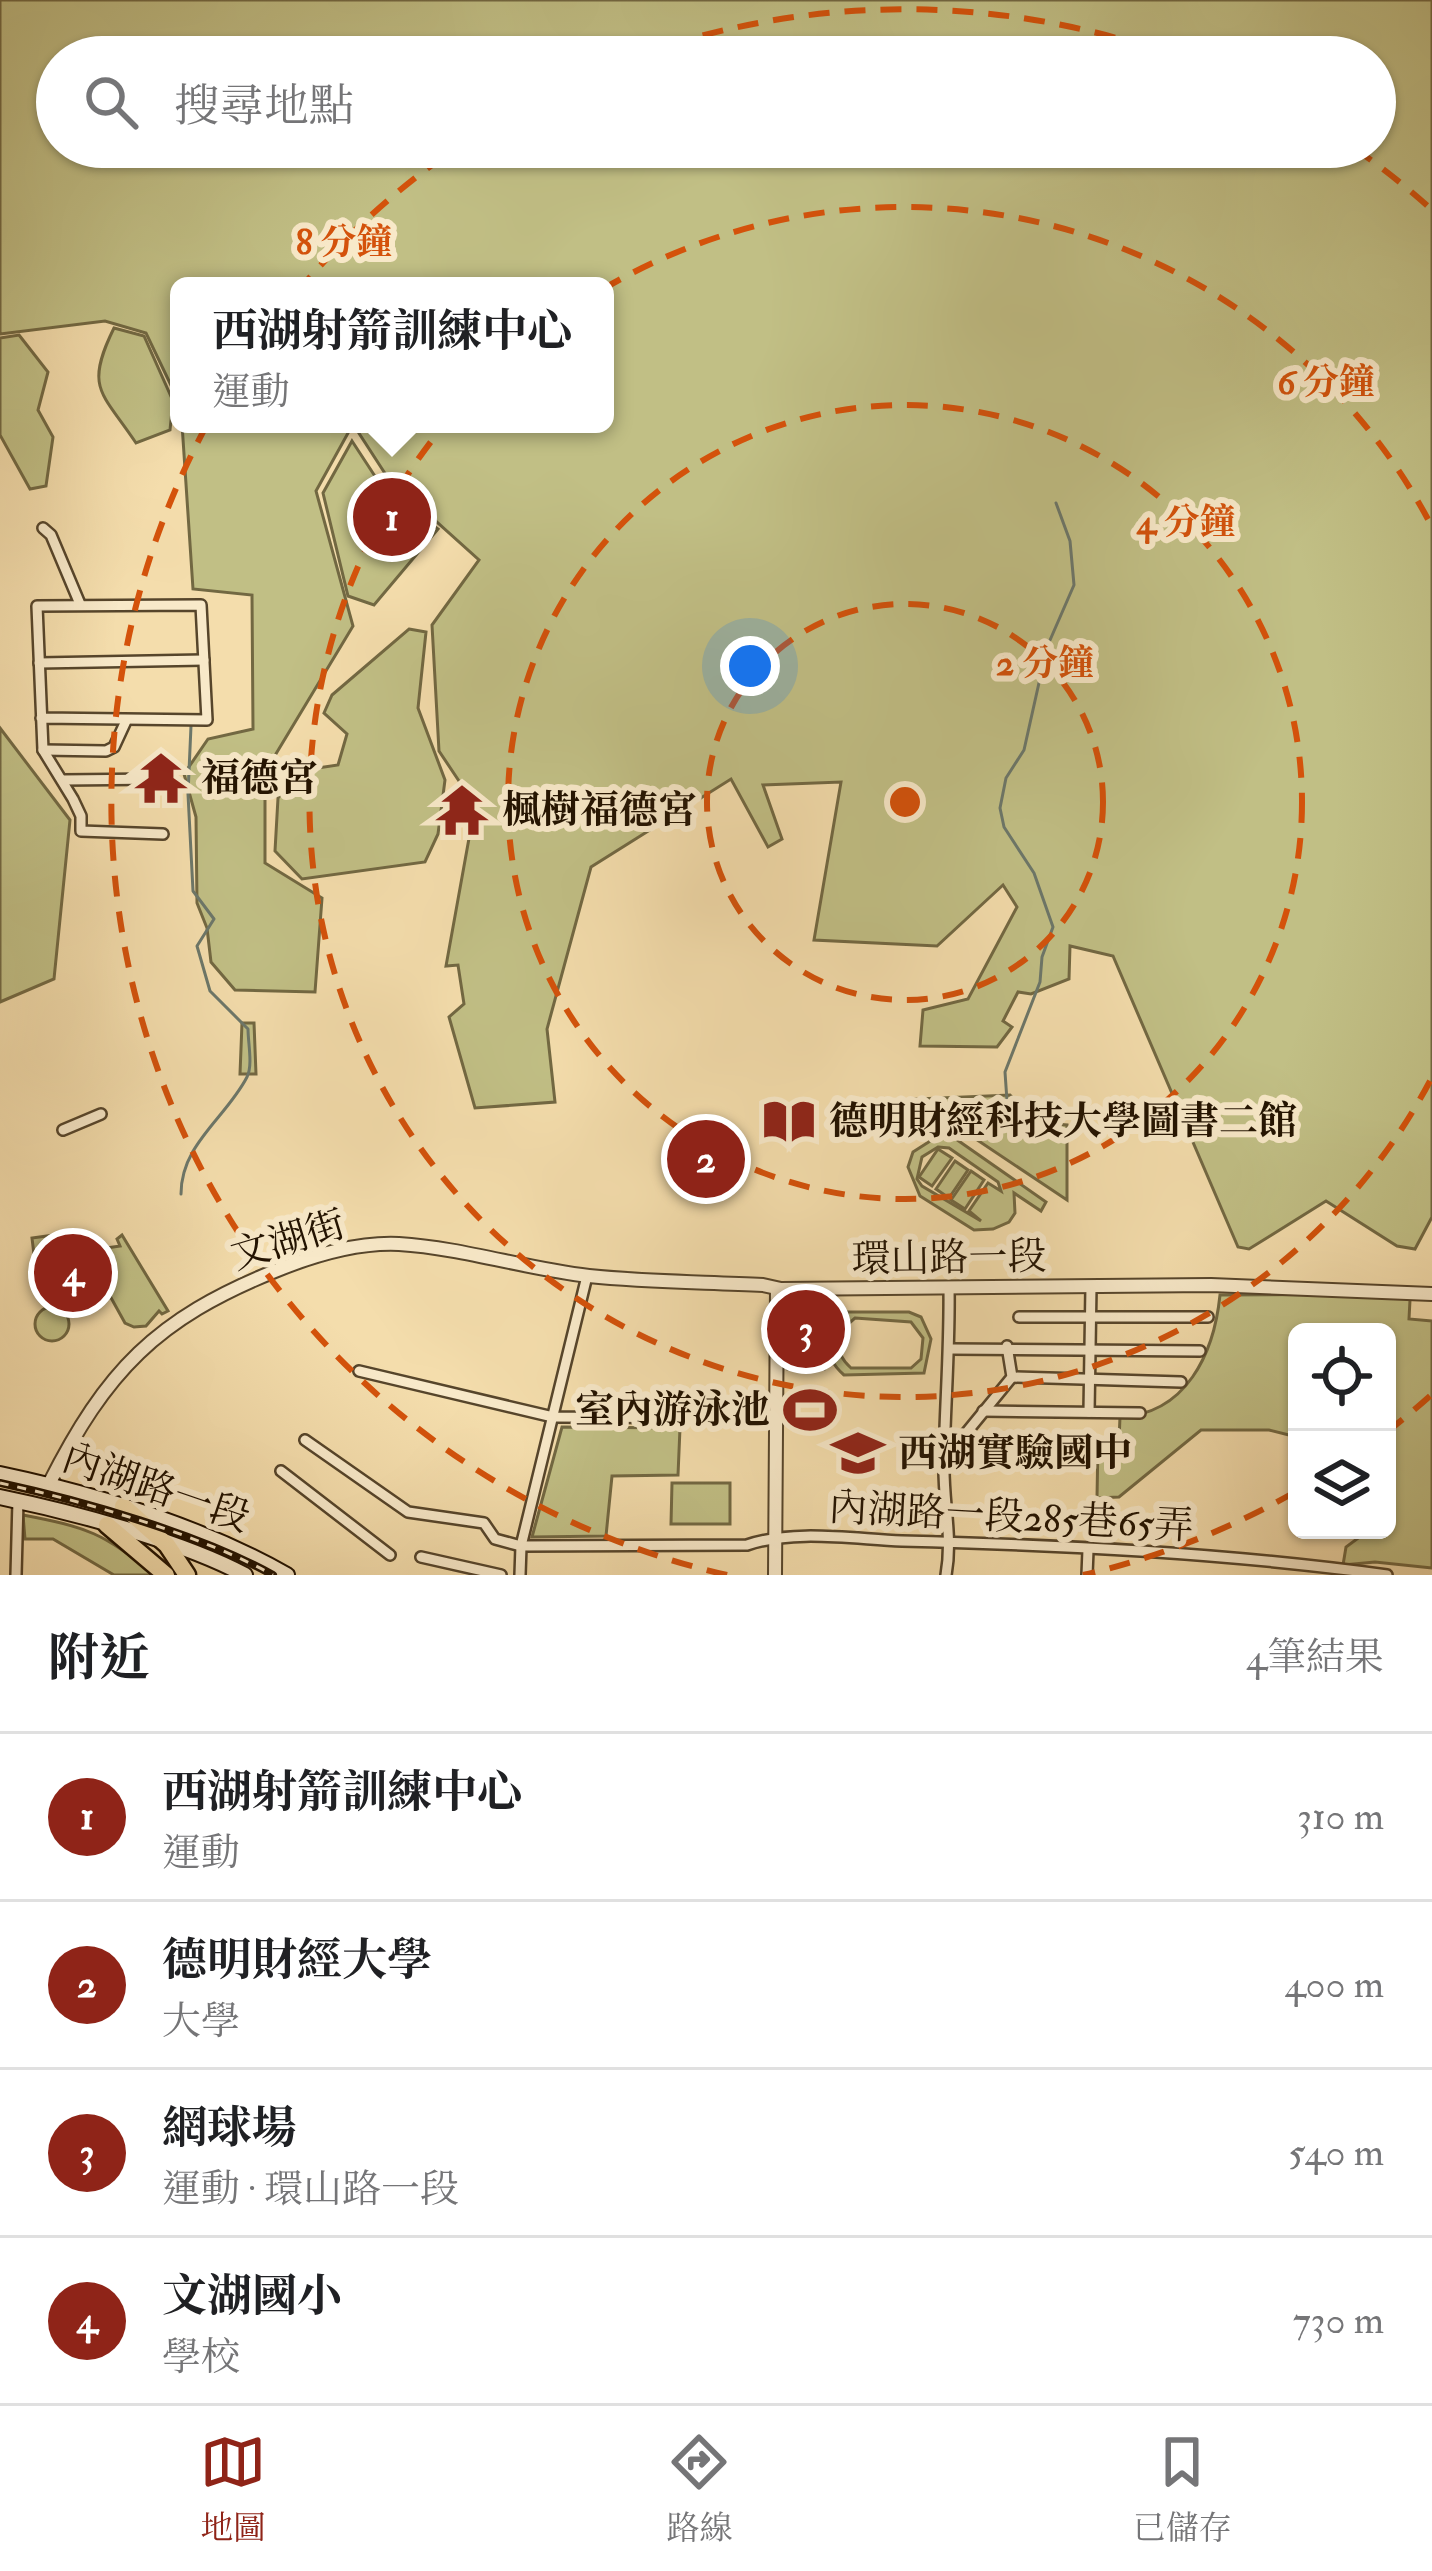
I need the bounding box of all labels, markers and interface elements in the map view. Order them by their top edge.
search box [36,36,1396,168]
icon: search [78,69,144,135]
text: 搜尋地點 [174,79,354,135]
text: 8 分鐘 [296,220,392,265]
popup [170,277,614,433]
text: 西湖射箭訓練中心 [212,304,572,360]
text: 6 分鐘 [1277,360,1375,405]
text: 運動 [212,368,290,417]
pin: 1 [353,472,431,562]
text: 4 分鐘 [1136,500,1235,545]
your location [720,636,780,696]
text: 2 分鐘 [996,641,1094,686]
temple icon: 福德宮 [132,749,190,807]
place label: 福德宮 [201,754,318,803]
temple icon: 楓樹福德宮 [433,781,491,839]
centre of rings [884,781,926,823]
place label: 楓樹福德宮 [502,786,697,835]
library icon: 德明財經科技大學圖書二館 [760,1092,818,1150]
place label: 德明財經科技大學圖書二館 [829,1097,1297,1146]
pin: 2 [667,1114,745,1204]
street label: 文湖街 [225,1199,351,1281]
pin: 4 [34,1228,112,1318]
street label: 環山路一段 [851,1232,1047,1284]
pin: 3 [767,1284,845,1374]
map controls [1288,1323,1396,1539]
button: locate [1288,1323,1396,1431]
sports icon: 室內游泳池 [781,1381,839,1439]
place label: 室內游泳池 [575,1386,770,1435]
school or university icon: 西湖實驗國中 [829,1424,887,1482]
place label: 西湖實驗國中 [898,1429,1132,1478]
button: layers [1288,1431,1396,1539]
street label: 內湖路一段 [56,1433,256,1543]
street label: 內湖路一段285巷65弄 [827,1483,1195,1551]
text: 附近 [48,1627,150,1691]
text: 4筆結果 [1246,1633,1384,1682]
text: 西湖射箭訓練中心 [162,1765,522,1821]
text: 1 [80,1792,94,1841]
text: 310 m [1297,1792,1384,1841]
text: 運動 [162,1829,240,1878]
text: 德明財經大學 [162,1933,432,1989]
text: 2 [77,1960,97,2009]
text: 400 m [1285,1960,1384,2009]
text: 大學 [162,1997,240,2046]
text: 網球場 [162,2101,297,2157]
text: 3 [80,2128,94,2177]
text: 540 m [1288,2128,1384,2177]
text: 運動 · 環山路一段 [162,2165,459,2214]
text: 文湖國小 [162,2269,342,2325]
text: 4 [76,2296,98,2345]
text: 730 m [1293,2296,1384,2345]
text: 學校 [162,2333,240,2382]
tab: 地圖 [200,2429,266,2549]
tab: 路線 [666,2429,732,2549]
tab: 已儲存 [1133,2429,1232,2549]

